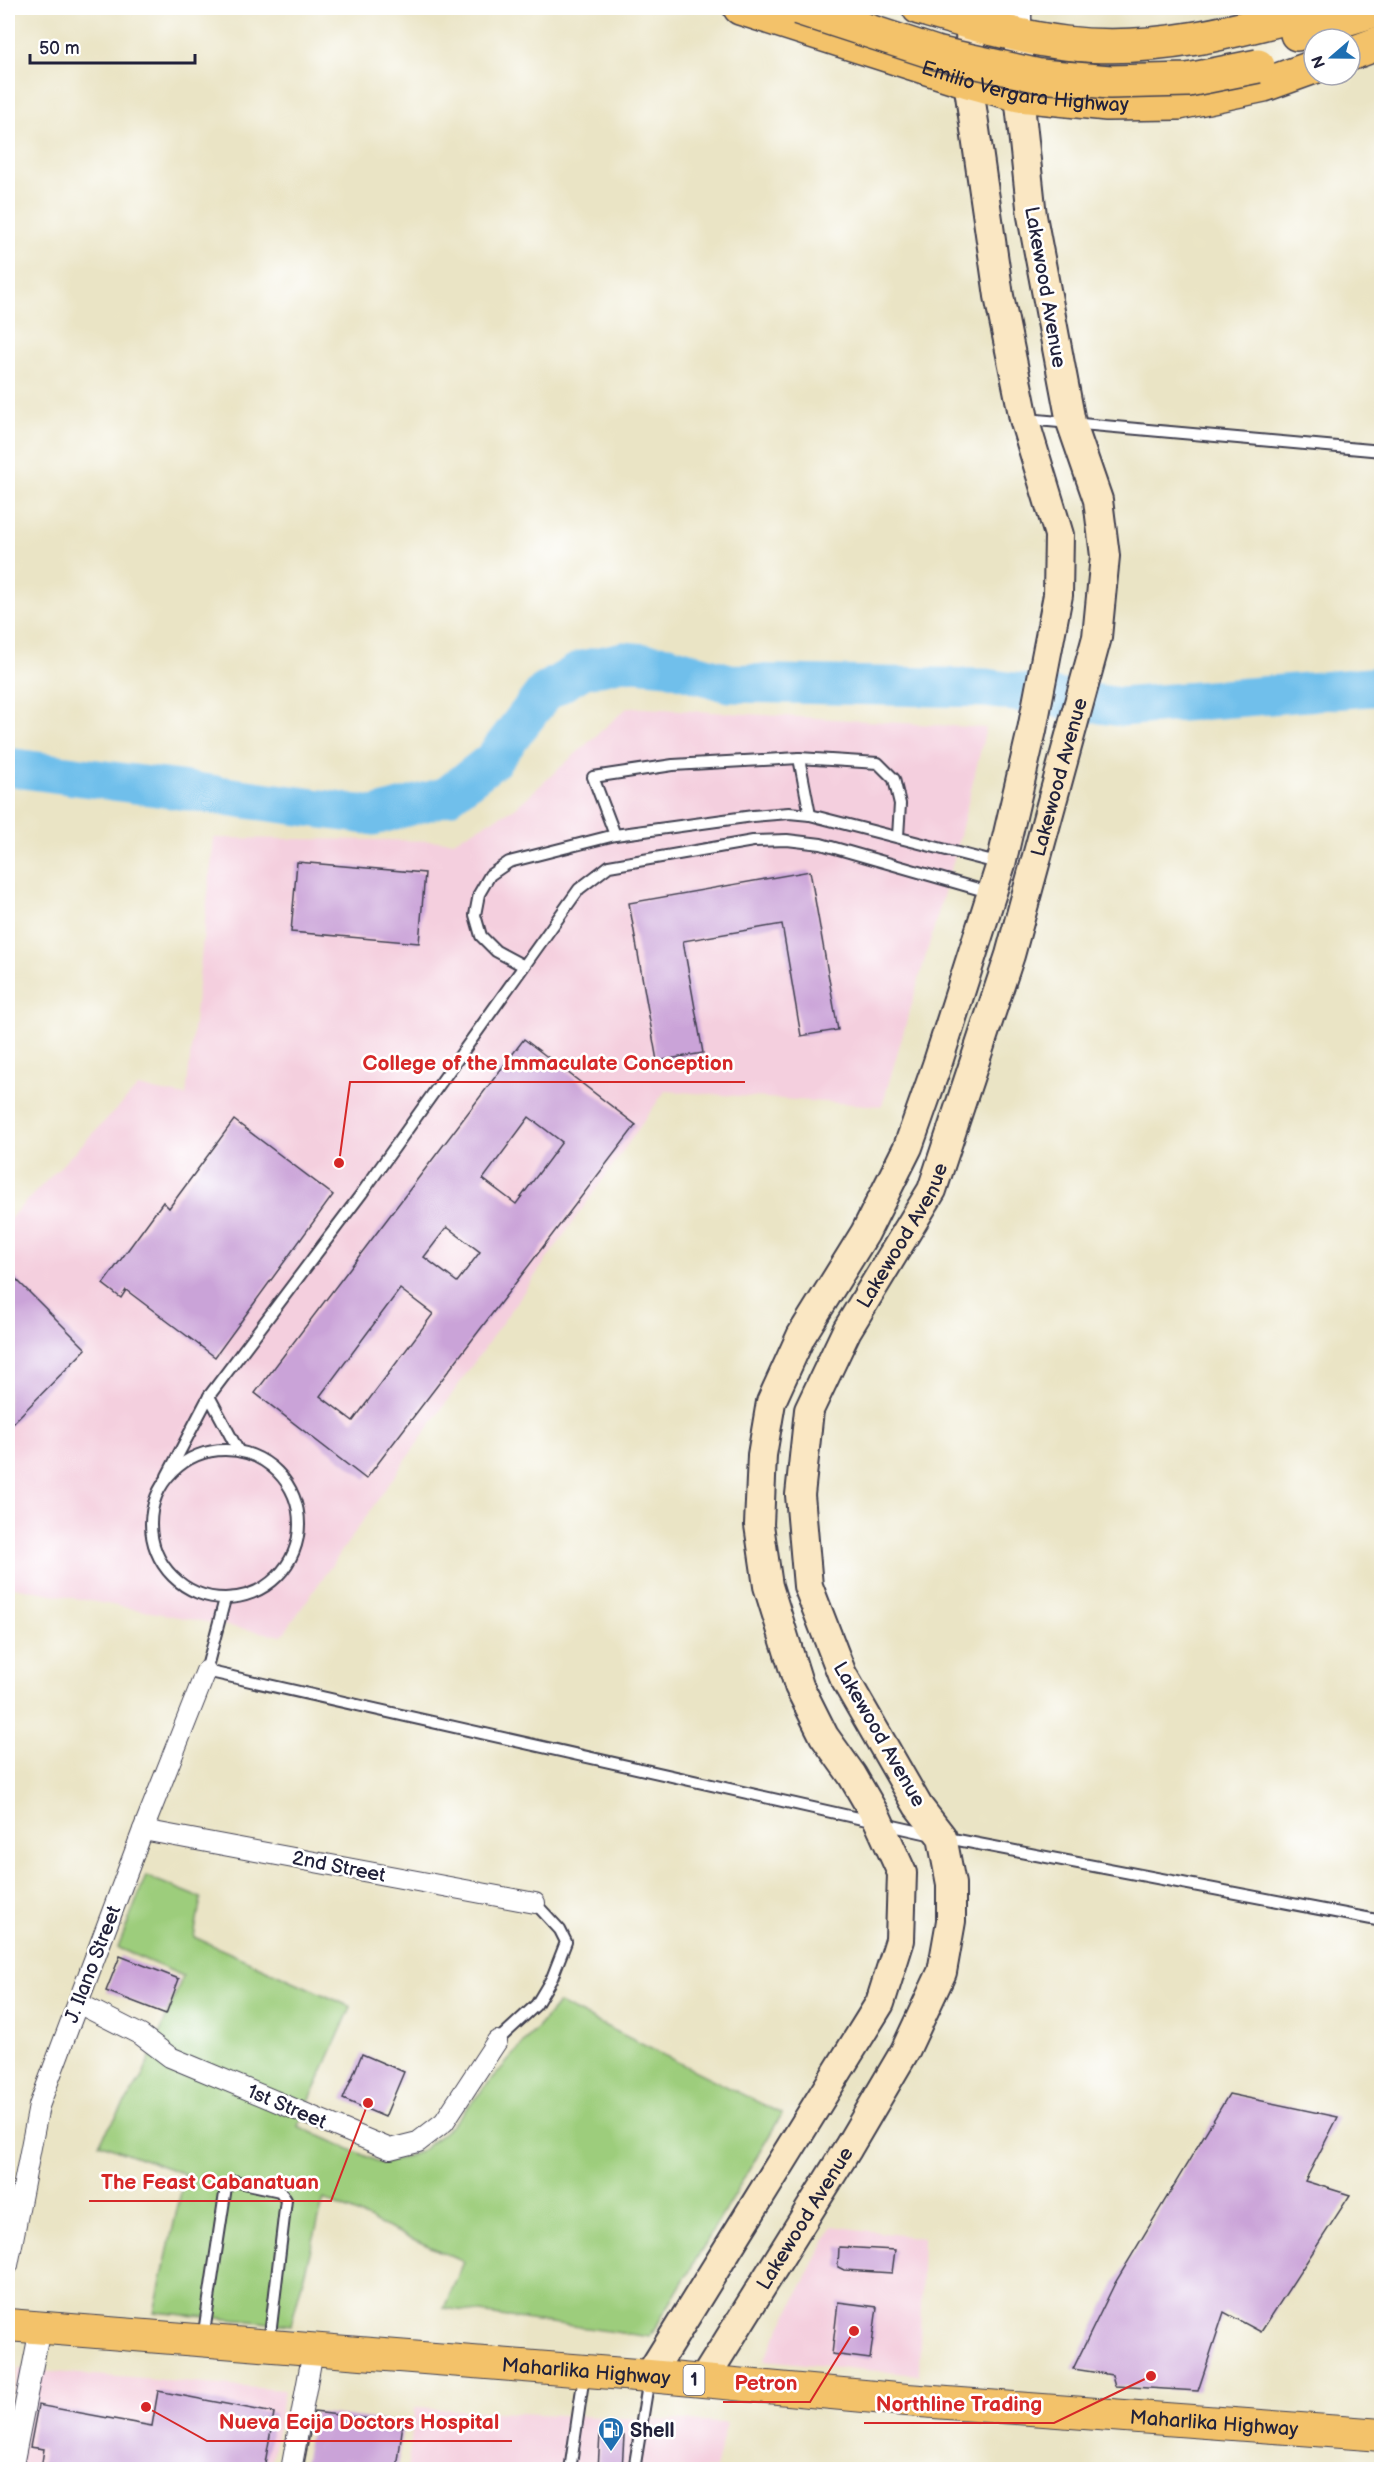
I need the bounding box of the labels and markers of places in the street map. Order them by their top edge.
callout: College of the Immaculate Conception [350,1043,745,1082]
callout: The Feast Cabanatuan [89,2162,331,2201]
callout: Petron [723,2363,810,2402]
callout: Northline Trading [864,2384,1054,2423]
callout: Nueva Ecija Doctors Hospital [207,2402,512,2441]
fuel station icon: Shell [596,2415,626,2453]
place label: Shell [630,2419,675,2443]

